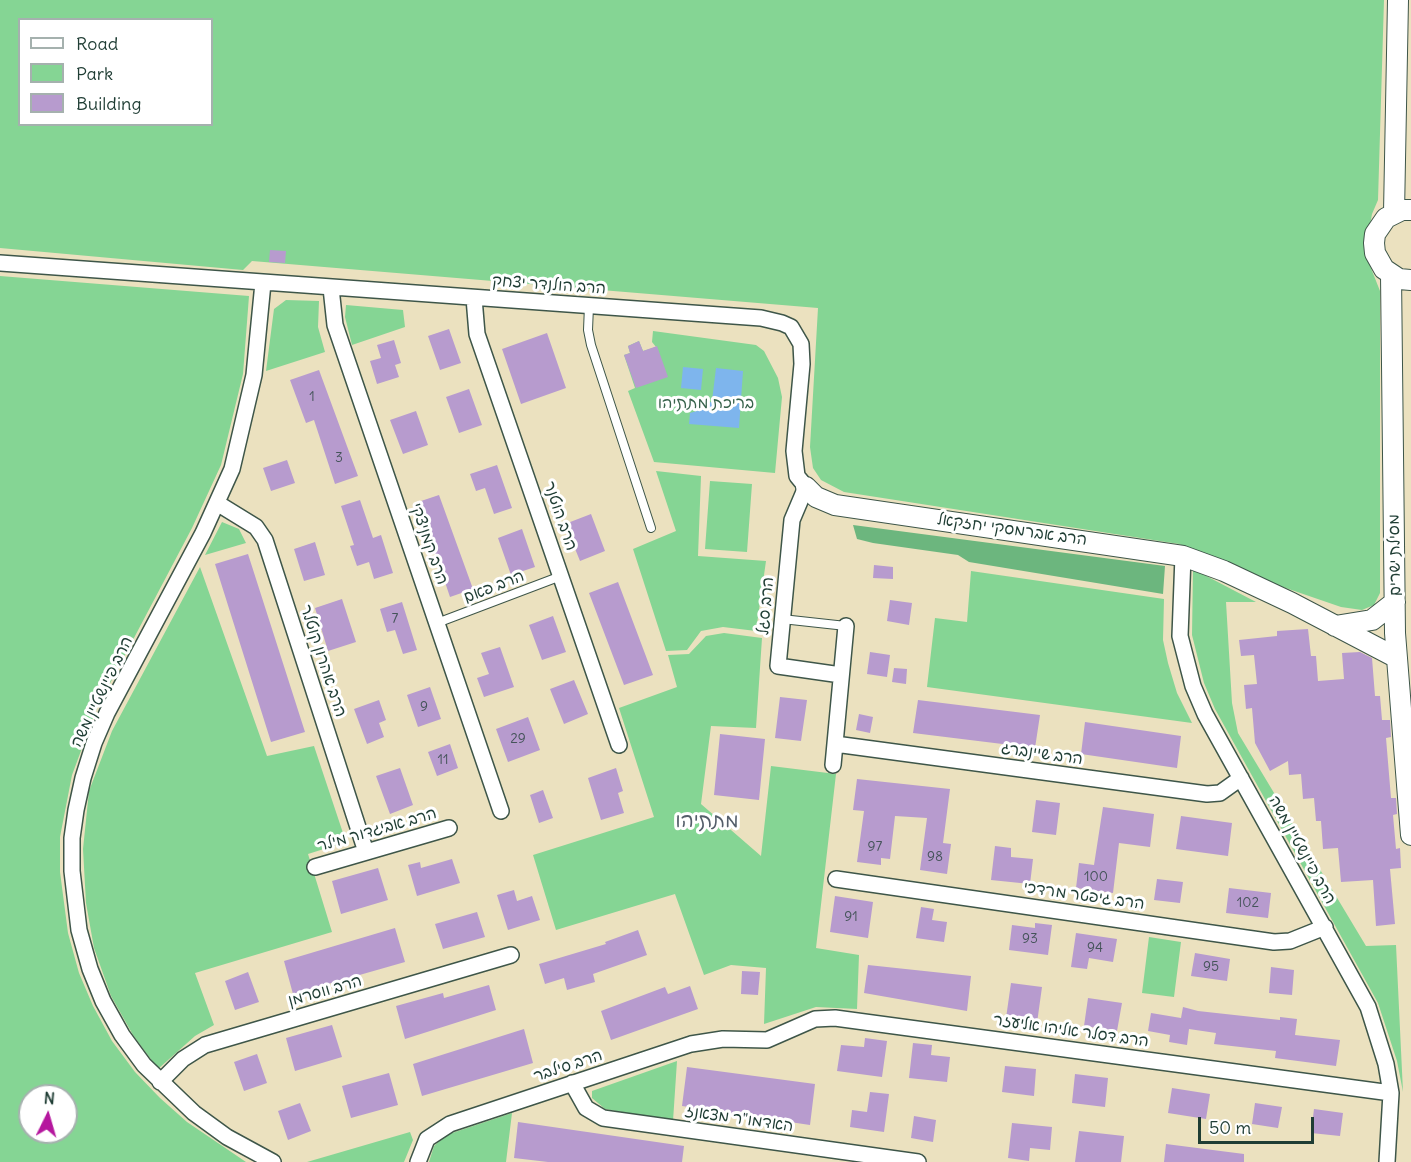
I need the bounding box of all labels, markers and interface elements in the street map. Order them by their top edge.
legend [18,18,213,126]
text: Road [76,32,118,55]
text: Park [76,62,113,85]
text: Building [76,92,141,115]
street label: הרב הולנדר יצחק [491,271,607,299]
house number: 1 [309,389,315,405]
park label: בריכת מתתיהו [658,393,754,413]
house number: 3 [335,450,343,466]
street label: הרב הוטנר [539,479,581,553]
street label: הרב קמניצקי [406,501,452,587]
street label: הרב אברמסקי יחזקאל [936,510,1088,550]
street label: מסילת ישרים [1385,514,1405,596]
street label: הרב פאם [461,567,527,607]
street label: הרב סגל [754,576,778,636]
street label: הרב אהרון קוטלר [296,602,350,720]
house number: 7 [392,611,398,627]
street label: הרב פיינשטיין משה [67,633,137,751]
house number: 9 [420,699,428,715]
house number: 29 [510,731,526,747]
street label: הרב שיינברג [1000,739,1084,769]
house number: 11 [437,752,449,768]
street label: הרב פיינשטיין משה [1264,792,1340,908]
street label: הרב אביגדור מילר [315,804,439,856]
district label: מתתיהו [675,809,739,833]
house number: 97 [868,839,882,855]
house number: 98 [927,849,943,865]
house number: 100 [1084,869,1108,885]
street label: הרב גיפטר מרדכי [1022,878,1146,914]
house number: 102 [1237,895,1259,911]
house number: 91 [844,909,858,925]
house number: 93 [1022,931,1038,947]
house number: 94 [1087,940,1103,956]
house number: 95 [1203,959,1219,975]
street label: הרב ווסרמן [286,971,364,1011]
street label: הרב דסלר אליהו אליעזר [992,1011,1150,1051]
street label: הרב סילבר [531,1046,605,1086]
north arrow [18,1084,78,1144]
text: N [43,1088,56,1109]
street label: האדמו"ר מצאנז [683,1102,795,1136]
scale bar [1201,1105,1316,1143]
text: 50 m [1209,1116,1251,1139]

